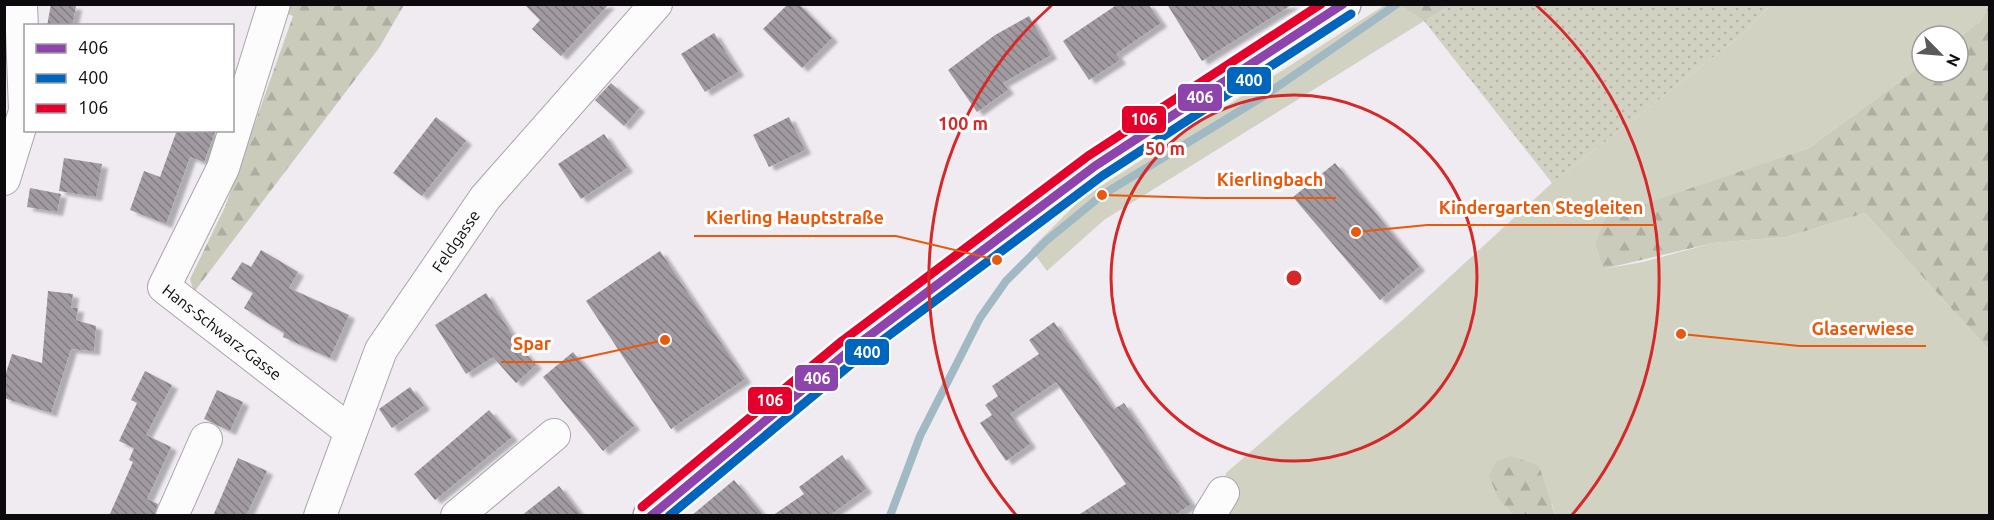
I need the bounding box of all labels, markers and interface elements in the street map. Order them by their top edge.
legend [24,24,234,132]
north arrow [1910,24,1970,84]
text: 406 [78,37,108,57]
text: N [1943,51,1964,70]
line badge: 400 [1226,66,1272,95]
text: 400 [78,67,108,87]
text: 400 [1235,71,1263,89]
line badge: 406 [1177,83,1223,112]
text: 406 [1186,88,1214,106]
text: 106 [78,97,108,117]
line badge: 106 [1121,105,1167,134]
text: 106 [1130,110,1158,128]
text: 100 m [938,113,988,133]
text: 50 m [1145,138,1185,158]
callout: Kierlingbach [1205,162,1336,198]
text: Kierlingbach [1217,169,1323,189]
callout: Kindergarten Stegleiten [1427,189,1655,225]
text: Kindergarten Stegleiten [1439,197,1643,217]
callout: Kierling Hauptstraße [694,200,896,236]
street label: Feldgasse [428,207,483,275]
text: Kierling Hauptstraße [706,207,884,227]
centre of rings [1284,268,1304,288]
street label: Hans-Schwarz-Gasse [159,280,285,384]
callout: Glaserwiese [1799,310,1926,346]
text: Glaserwiese [1812,318,1914,338]
callout: Spar [501,326,564,362]
text: Spar [513,333,552,353]
line badge: 400 [844,338,890,366]
text: 400 [853,343,881,361]
line badge: 406 [794,364,839,392]
text: 406 [803,369,831,387]
line badge: 106 [747,386,793,415]
text: 106 [756,391,784,409]

